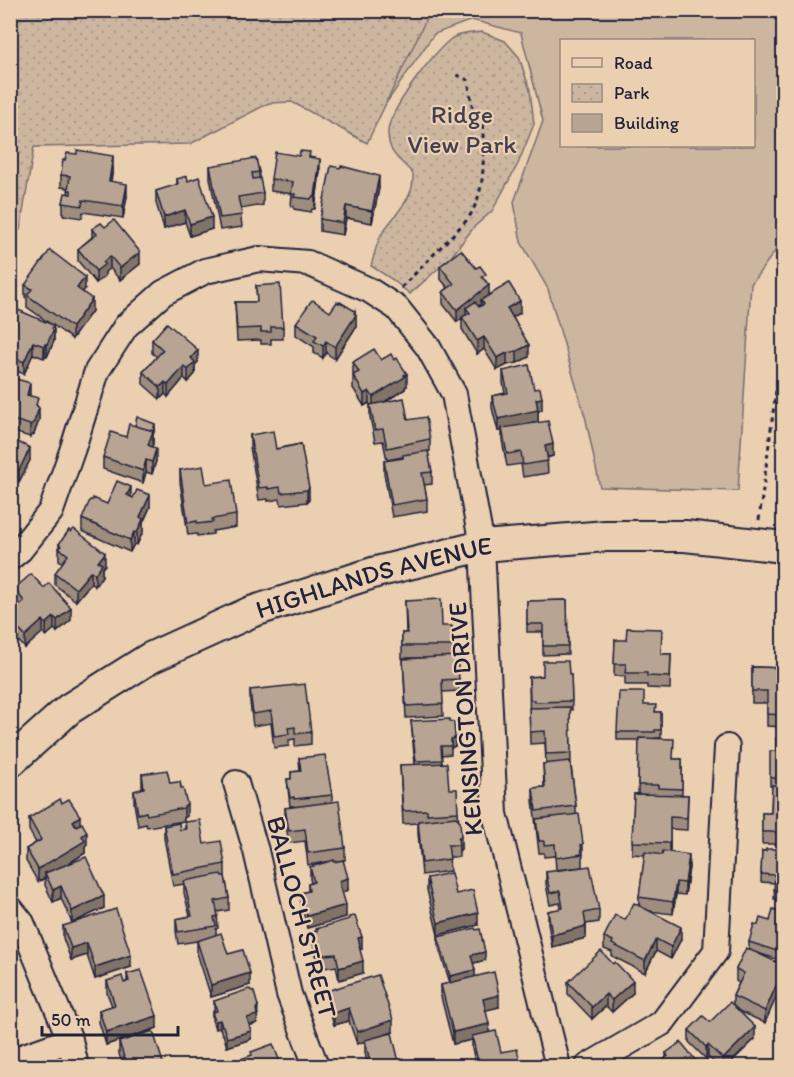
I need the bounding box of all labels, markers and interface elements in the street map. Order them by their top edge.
legend [560,39,755,147]
text: Road [614,52,653,74]
text: Park [614,82,649,104]
park label: Ridge View Park [407,98,517,160]
text: Building [614,112,680,134]
street label: HIGHLANDS AVENUE [252,529,493,625]
street label: KENSINGTON DRIVE [441,601,489,837]
street label: BALLOCH STREET [260,813,344,1022]
scale bar [42,999,178,1037]
text: 50 m [51,1009,91,1031]

